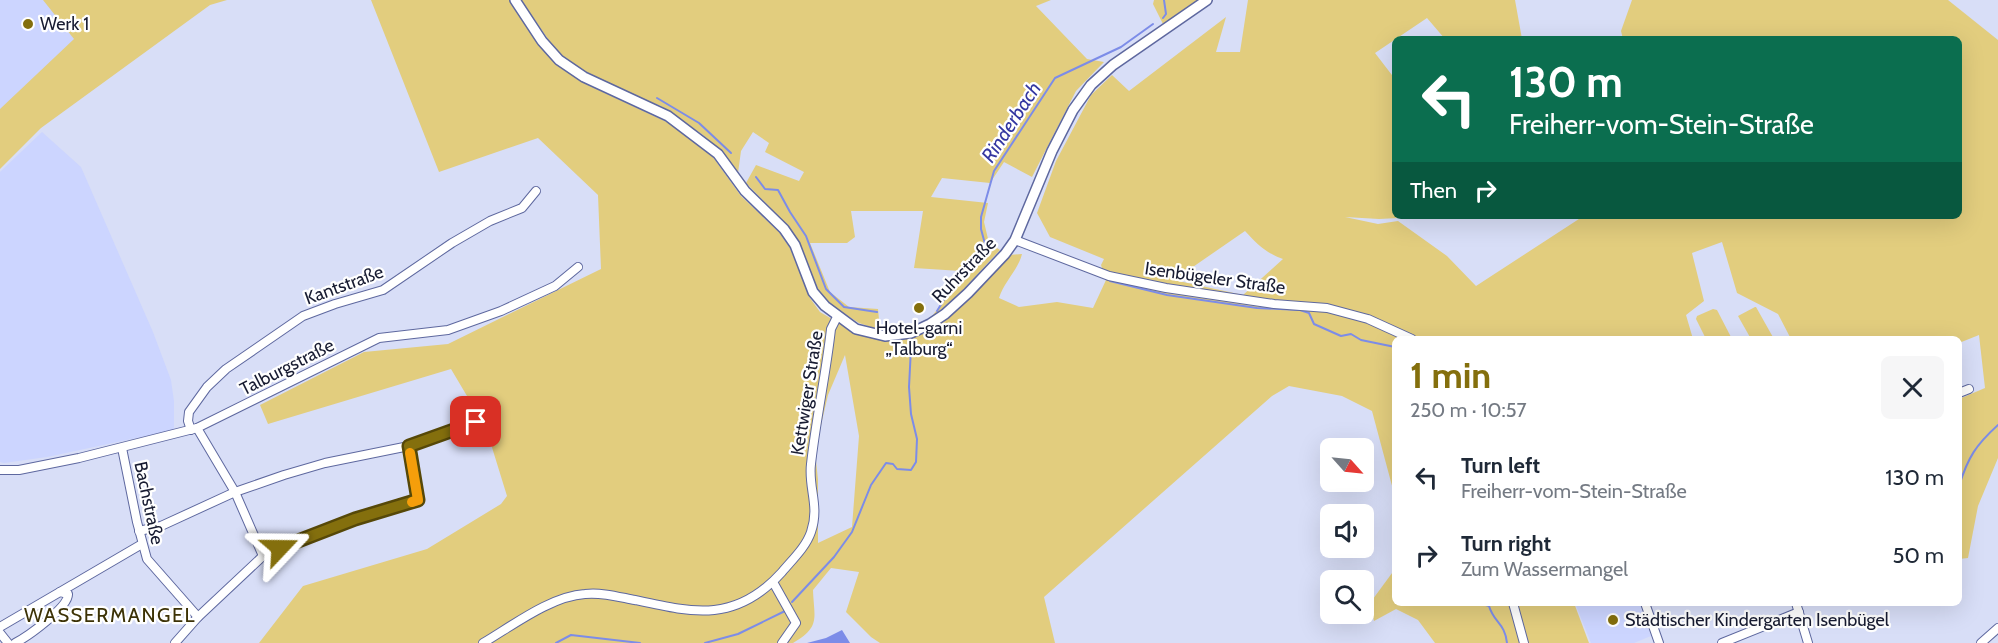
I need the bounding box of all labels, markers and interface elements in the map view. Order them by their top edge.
place label: Werk 1 [40,13,89,35]
marker: Werk 1 [21,17,35,31]
text: 130 m [1509,56,1623,108]
icon: left [1410,60,1488,138]
water label: Rinderbach [976,77,1046,167]
text: Freiherr-vom-Stein-Straße [1509,108,1814,141]
icon: right [1469,174,1502,207]
text: Then [1410,177,1457,204]
street label: Ruhrstraße [927,233,1001,307]
street label: Isenbügeler Straße [1143,257,1287,299]
street label: Kantstraße [302,261,386,309]
marker: Hotel-garni „Talburg“ [912,301,926,315]
place label: Hotel-garni „Talburg“ [876,317,962,360]
street label: Kettwiger Straße [786,329,828,457]
street label: Talburgstraße [236,334,338,400]
text: 1 min [1410,353,1491,397]
button: close [1881,356,1944,419]
pin [450,396,501,447]
text: 250 m · 10:57 [1410,398,1527,422]
icon: arrive [459,405,492,438]
north arrow [1320,438,1374,492]
map controls [1320,438,1374,624]
text: Turn left [1461,452,1540,479]
street label: Bachstraße [129,459,169,547]
icon: left [1410,461,1443,494]
text: 130 m [1885,464,1944,491]
text: Freiherr-vom-Stein-Straße [1461,479,1687,503]
button: sound [1320,504,1374,558]
position arrow [248,516,312,580]
text: Turn right [1461,530,1551,557]
icon: right [1410,539,1443,572]
text: 50 m [1892,542,1944,569]
text: Zum Wassermangel [1461,557,1628,581]
button: search [1320,570,1374,624]
district label: WASSERMANGEL [24,603,196,627]
place label: Städtischer Kindergarten Isenbügel [1625,609,1890,631]
marker: Städtischer Kindergarten Isenbügel [1606,613,1620,627]

